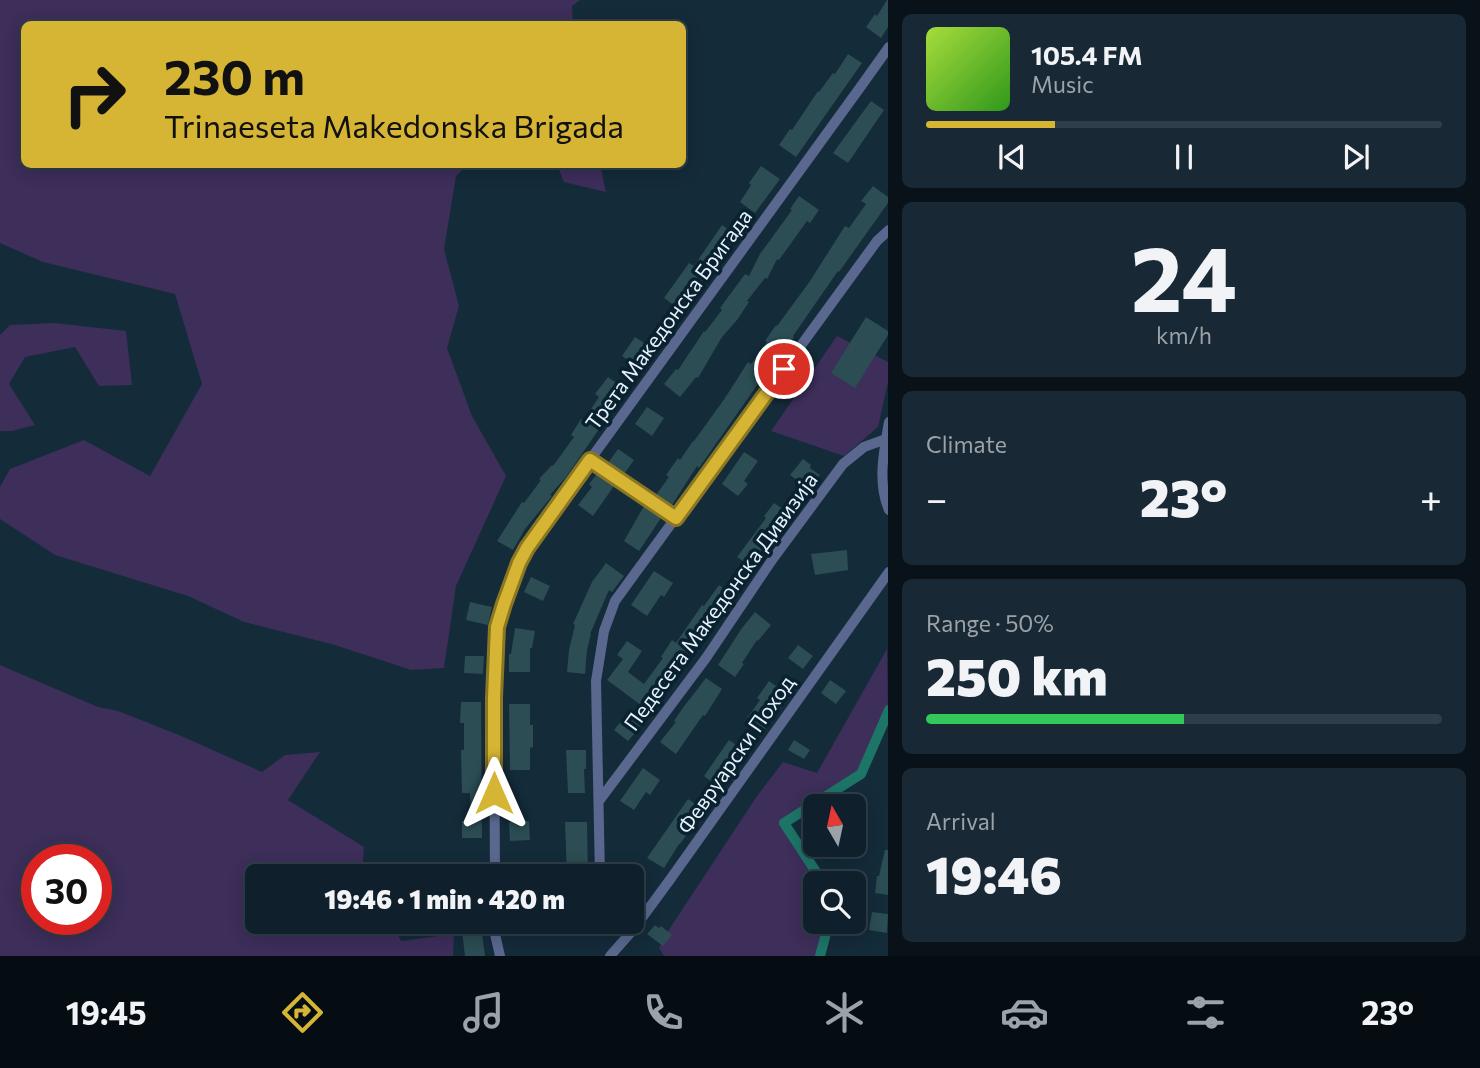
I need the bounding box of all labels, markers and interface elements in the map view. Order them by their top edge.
text: 105.4 FM [1031,39,1143,70]
text: 230 m [164,45,305,105]
icon: right [49,49,140,140]
text: Music [1031,70,1094,98]
text: Trinaeseta Makedonska Brigada [164,105,624,145]
icon: previous [993,138,1031,176]
icon: pause [1165,138,1203,176]
icon: next [1337,138,1375,176]
street label: Трета Македонска Бригада [580,204,756,434]
text: 24 [1131,219,1237,331]
text: km/h [1156,321,1212,349]
pin [754,339,814,399]
icon: arrive [765,350,803,388]
text: Climate [926,430,1007,458]
text: 23° [1140,464,1227,528]
street label: Педесета Македонска Дивизија [618,467,822,735]
text: − [926,474,948,521]
text: + [1420,474,1442,521]
text: Range · 50% [926,609,1054,637]
text: 250 km [926,643,1108,707]
street label: Февруарски Поход [671,670,799,838]
position arrow [457,756,531,830]
north arrow [803,794,866,858]
map controls [803,794,866,934]
text: Arrival [926,807,996,835]
text: 19:46 [926,841,1062,905]
speed limit sign: 30 [21,844,112,935]
button: search [803,871,866,934]
text: 19:46 · 1 min · 420 m [324,883,565,914]
icon: directions [278,988,327,1037]
icon: music [459,988,508,1037]
icon: phone [639,988,688,1037]
icon: climate [820,988,869,1037]
icon: car [1000,988,1049,1037]
icon: filters [1181,988,1230,1037]
text: 19:45 [66,992,147,1032]
text: 23° [1361,992,1414,1032]

